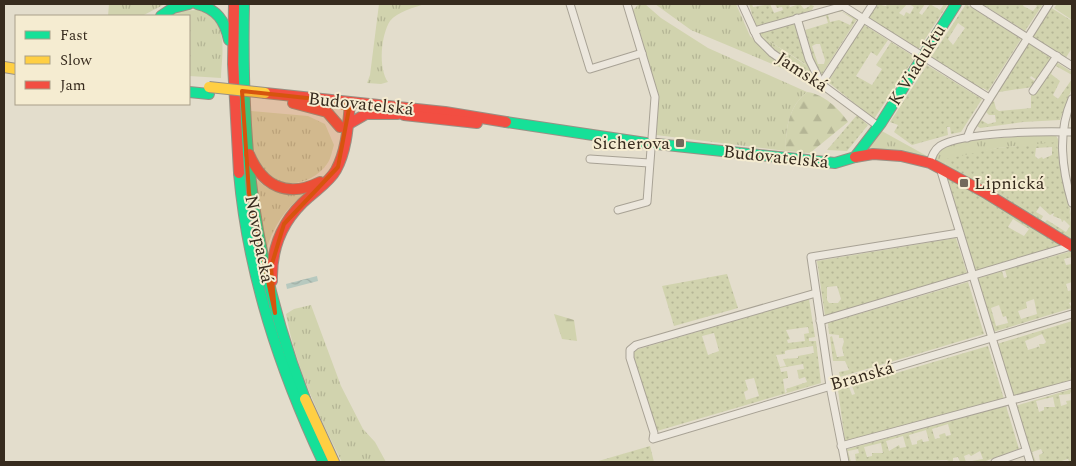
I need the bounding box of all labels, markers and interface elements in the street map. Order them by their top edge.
legend [15,15,190,105]
street label: K Viaduktu [881,19,953,111]
text: Fast [60,24,88,47]
street label: Jamská [771,45,833,99]
text: Slow [60,49,92,72]
text: Jam [60,74,86,97]
street label: Budovatelská [307,85,415,123]
place label: Sicherova [593,130,670,157]
marker: Sicherova [674,137,686,149]
street label: Budovatelská [722,138,830,176]
place label: Lipnická [974,170,1045,197]
marker: Lipnická [958,177,970,189]
street label: Novopacká [237,193,281,285]
street label: Branská [827,354,897,398]

